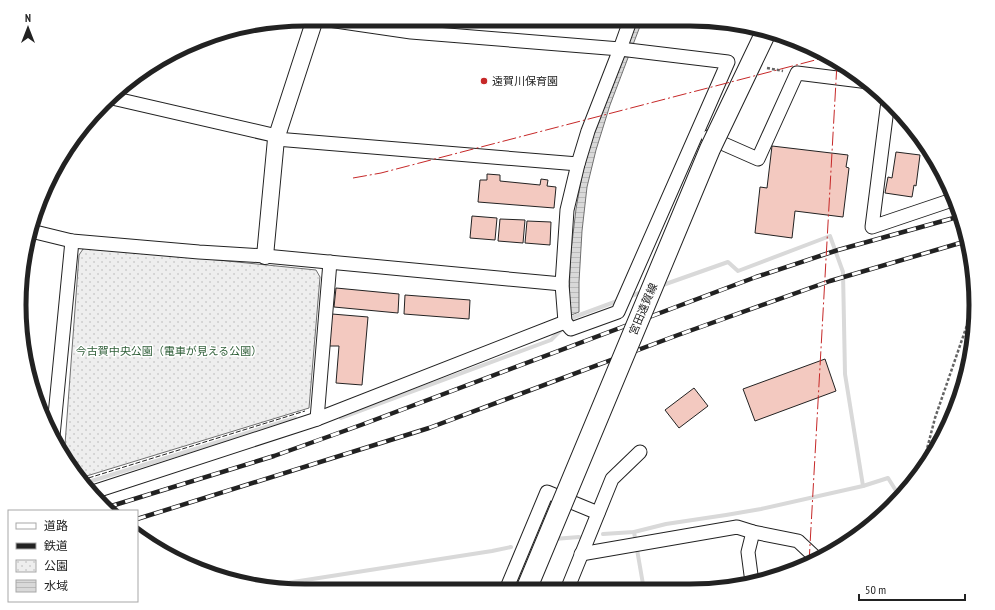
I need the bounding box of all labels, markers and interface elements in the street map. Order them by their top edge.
north arrow [8,8,48,48]
text: N [25,11,31,25]
place label: 遠賀川保育園 [492,74,558,88]
marker: 遠賀川保育園 [479,76,489,86]
street label: 宮田遠賀線 [626,281,660,337]
park label: 今古賀中央公園（電車が見える公園） [76,344,262,358]
legend [8,510,138,602]
text: 道路 [44,518,68,533]
text: 鉄道 [44,538,68,553]
text: 公園 [44,558,68,573]
scale bar [859,576,965,602]
text: 水域 [44,578,68,593]
text: 50 m [865,582,886,597]

